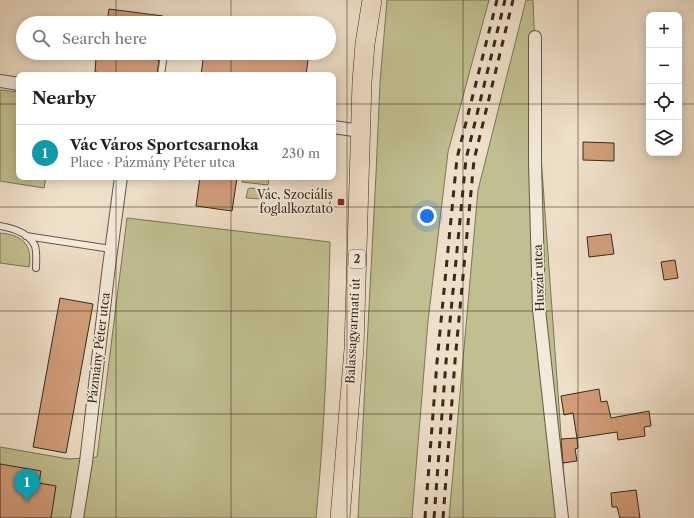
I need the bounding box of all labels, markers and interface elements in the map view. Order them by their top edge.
map controls [646,12,682,156]
button: + [646,12,682,48]
search box [16,16,336,60]
icon: search [30,27,52,49]
text: Search here [62,29,147,48]
button: − [646,48,682,84]
button: locate [646,84,682,120]
text: Nearby [32,88,96,108]
button: layers [646,120,682,156]
text: Vác Város Sportcsarnoka [70,135,259,154]
text: 1 [42,145,48,161]
text: 230 m [282,145,320,161]
text: Place · Pázmány Péter utca [70,154,235,170]
place label: Vác, Szociális foglalkoztató [256,187,333,216]
marker: Vác, Szociális foglalkoztató [336,197,346,207]
your location [417,206,437,226]
street label: Huszár utca [530,243,547,312]
road number: 2 [349,250,365,268]
street label: Balassagyarmati út [342,277,363,384]
street label: Pázmány Péter utca [84,291,113,404]
pin: 1 [14,469,40,502]

